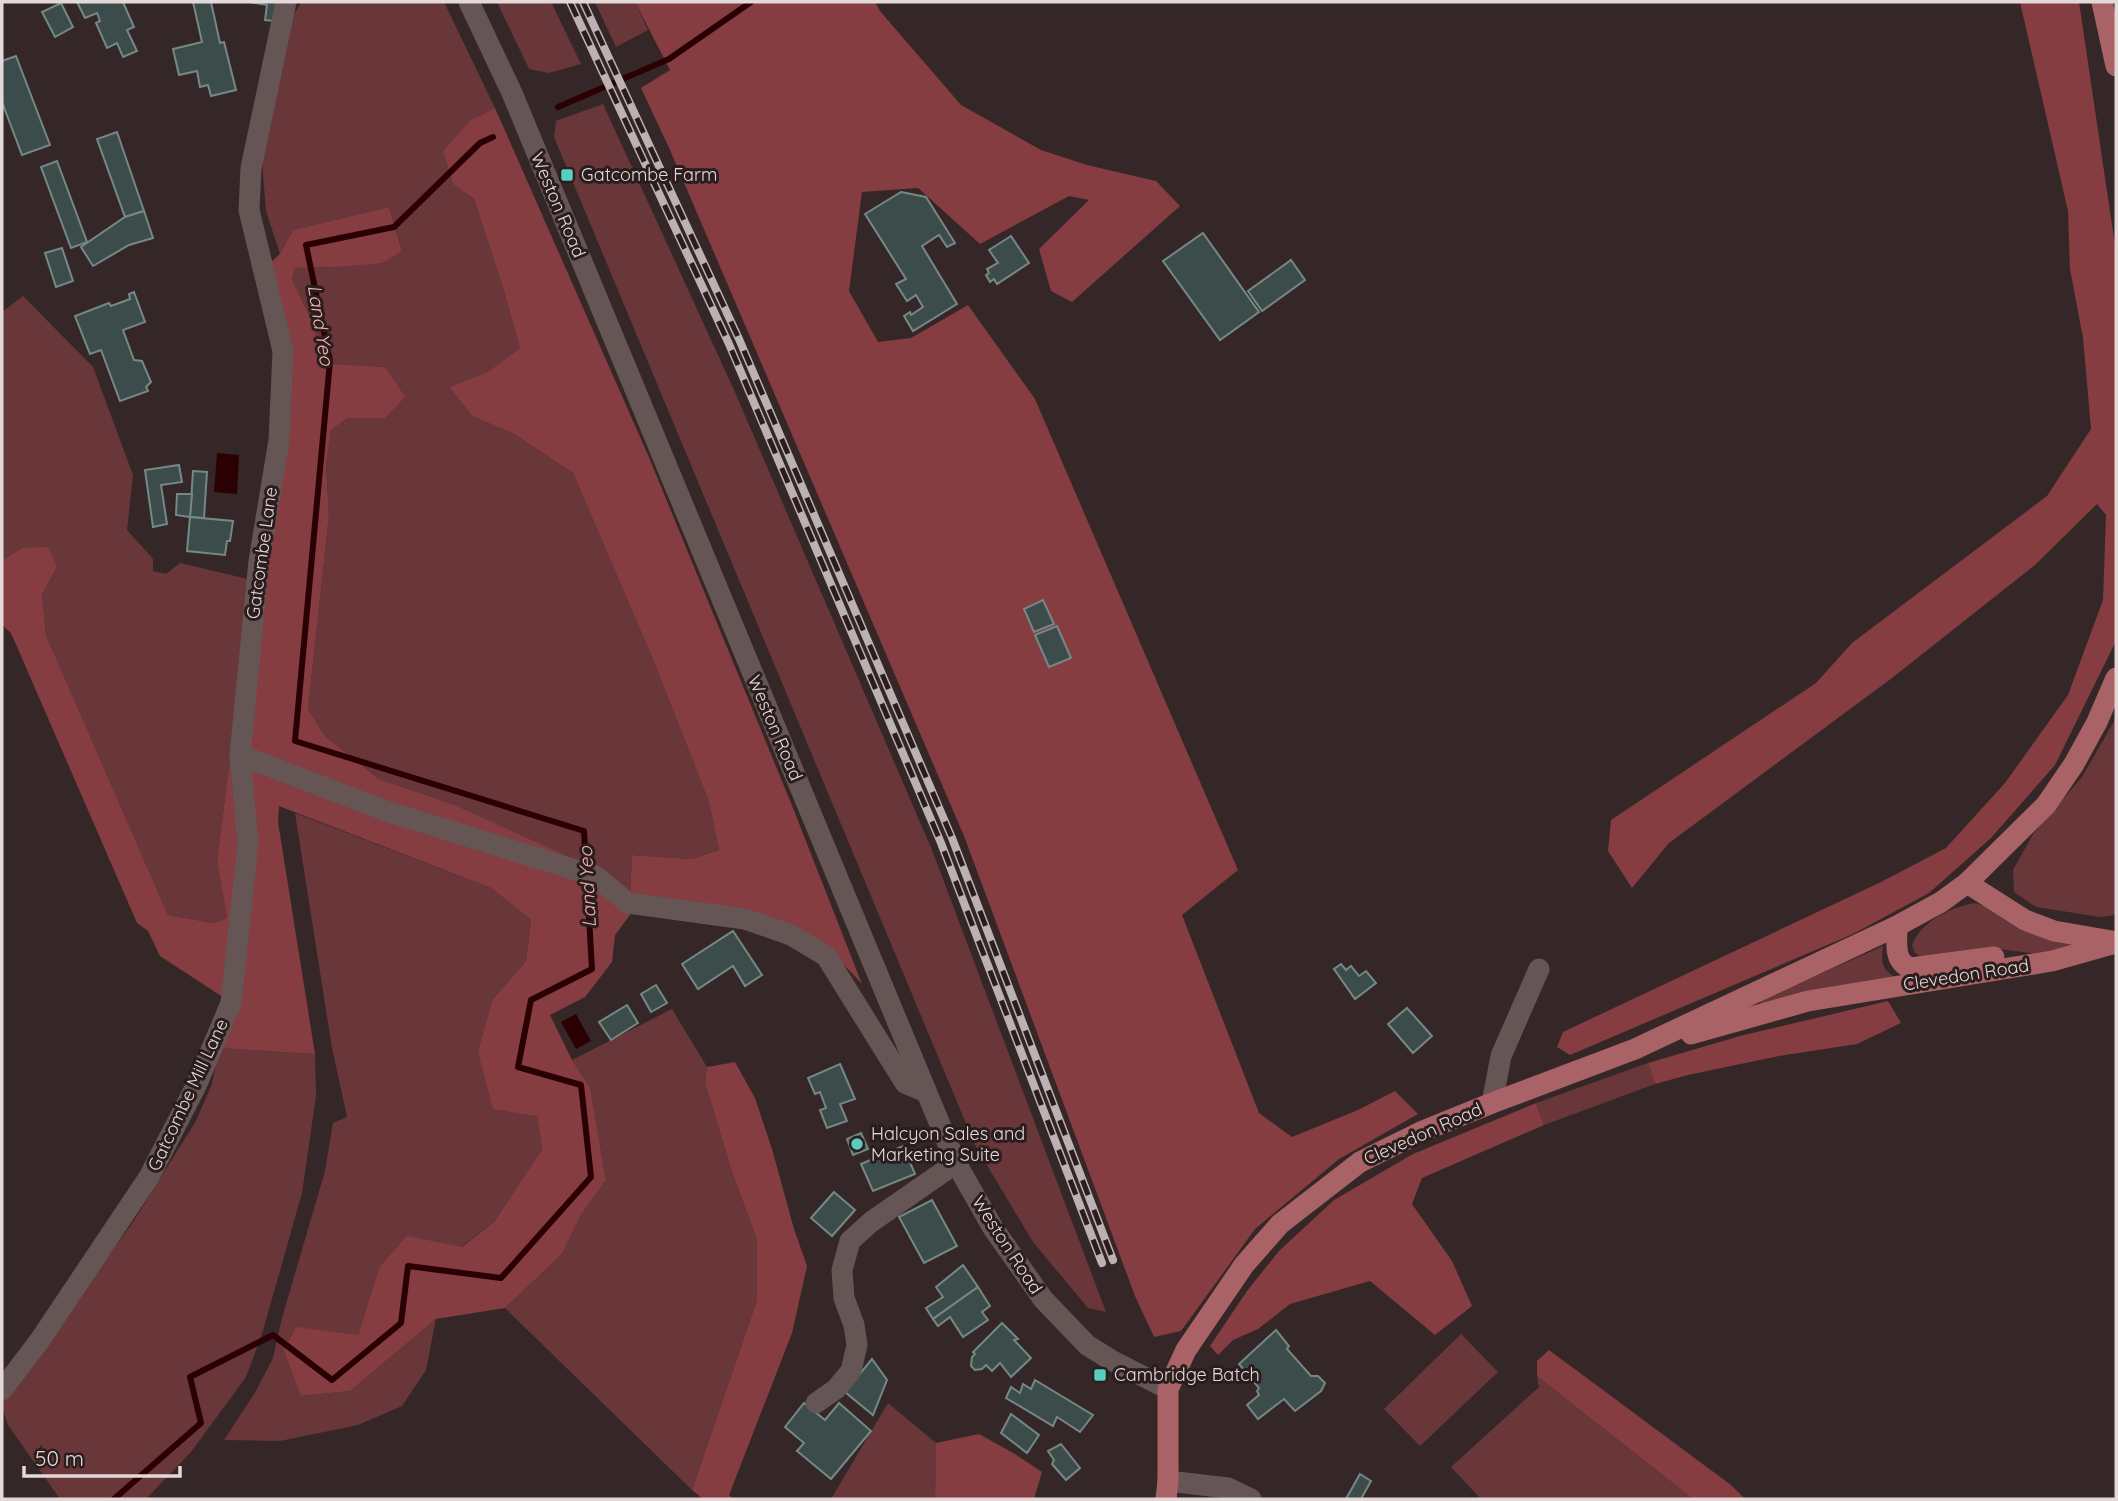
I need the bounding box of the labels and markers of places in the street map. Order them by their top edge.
place label: Gatcombe Farm [581,163,717,186]
marker: Gatcombe Farm [559,167,575,183]
place label: Halcyon Sales and Marketing Suite [871,1122,1025,1166]
marker: Halcyon Sales and Marketing Suite [849,1136,865,1152]
place label: Cambridge Batch [1114,1363,1260,1386]
marker: Cambridge Batch [1092,1367,1108,1383]

